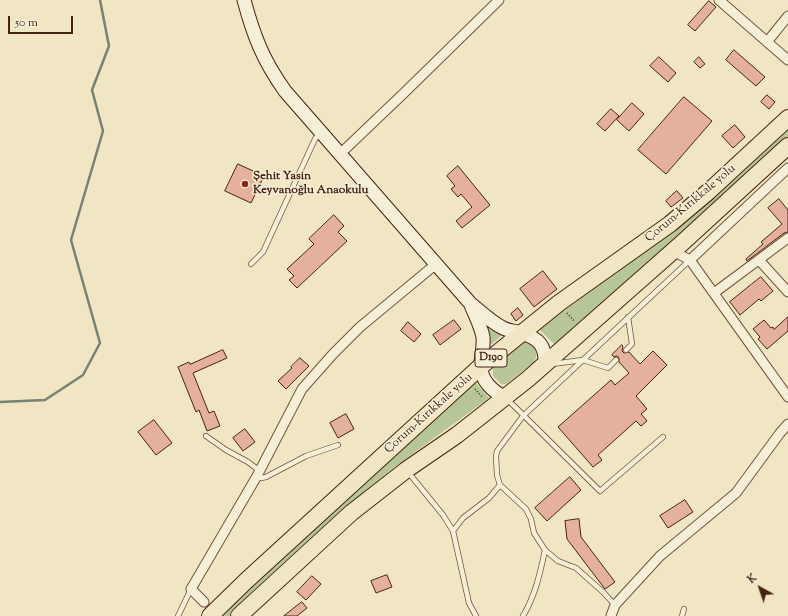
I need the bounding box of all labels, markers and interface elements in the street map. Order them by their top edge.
scale bar [10,8,75,34]
text: 50 m [15,14,38,32]
street label: Çorum-Kırıkkale yolu [643,162,739,246]
place label: Şehit Yasin Keyvanoğlu Anaokulu [253,170,369,198]
marker: Şehit Yasin Keyvanoğlu Anaokulu [240,179,250,189]
road number: D190 [475,349,507,367]
street label: Çorum-Kırıkkale yolu [382,371,476,457]
north arrow [740,568,780,608]
text: K [744,570,760,587]

